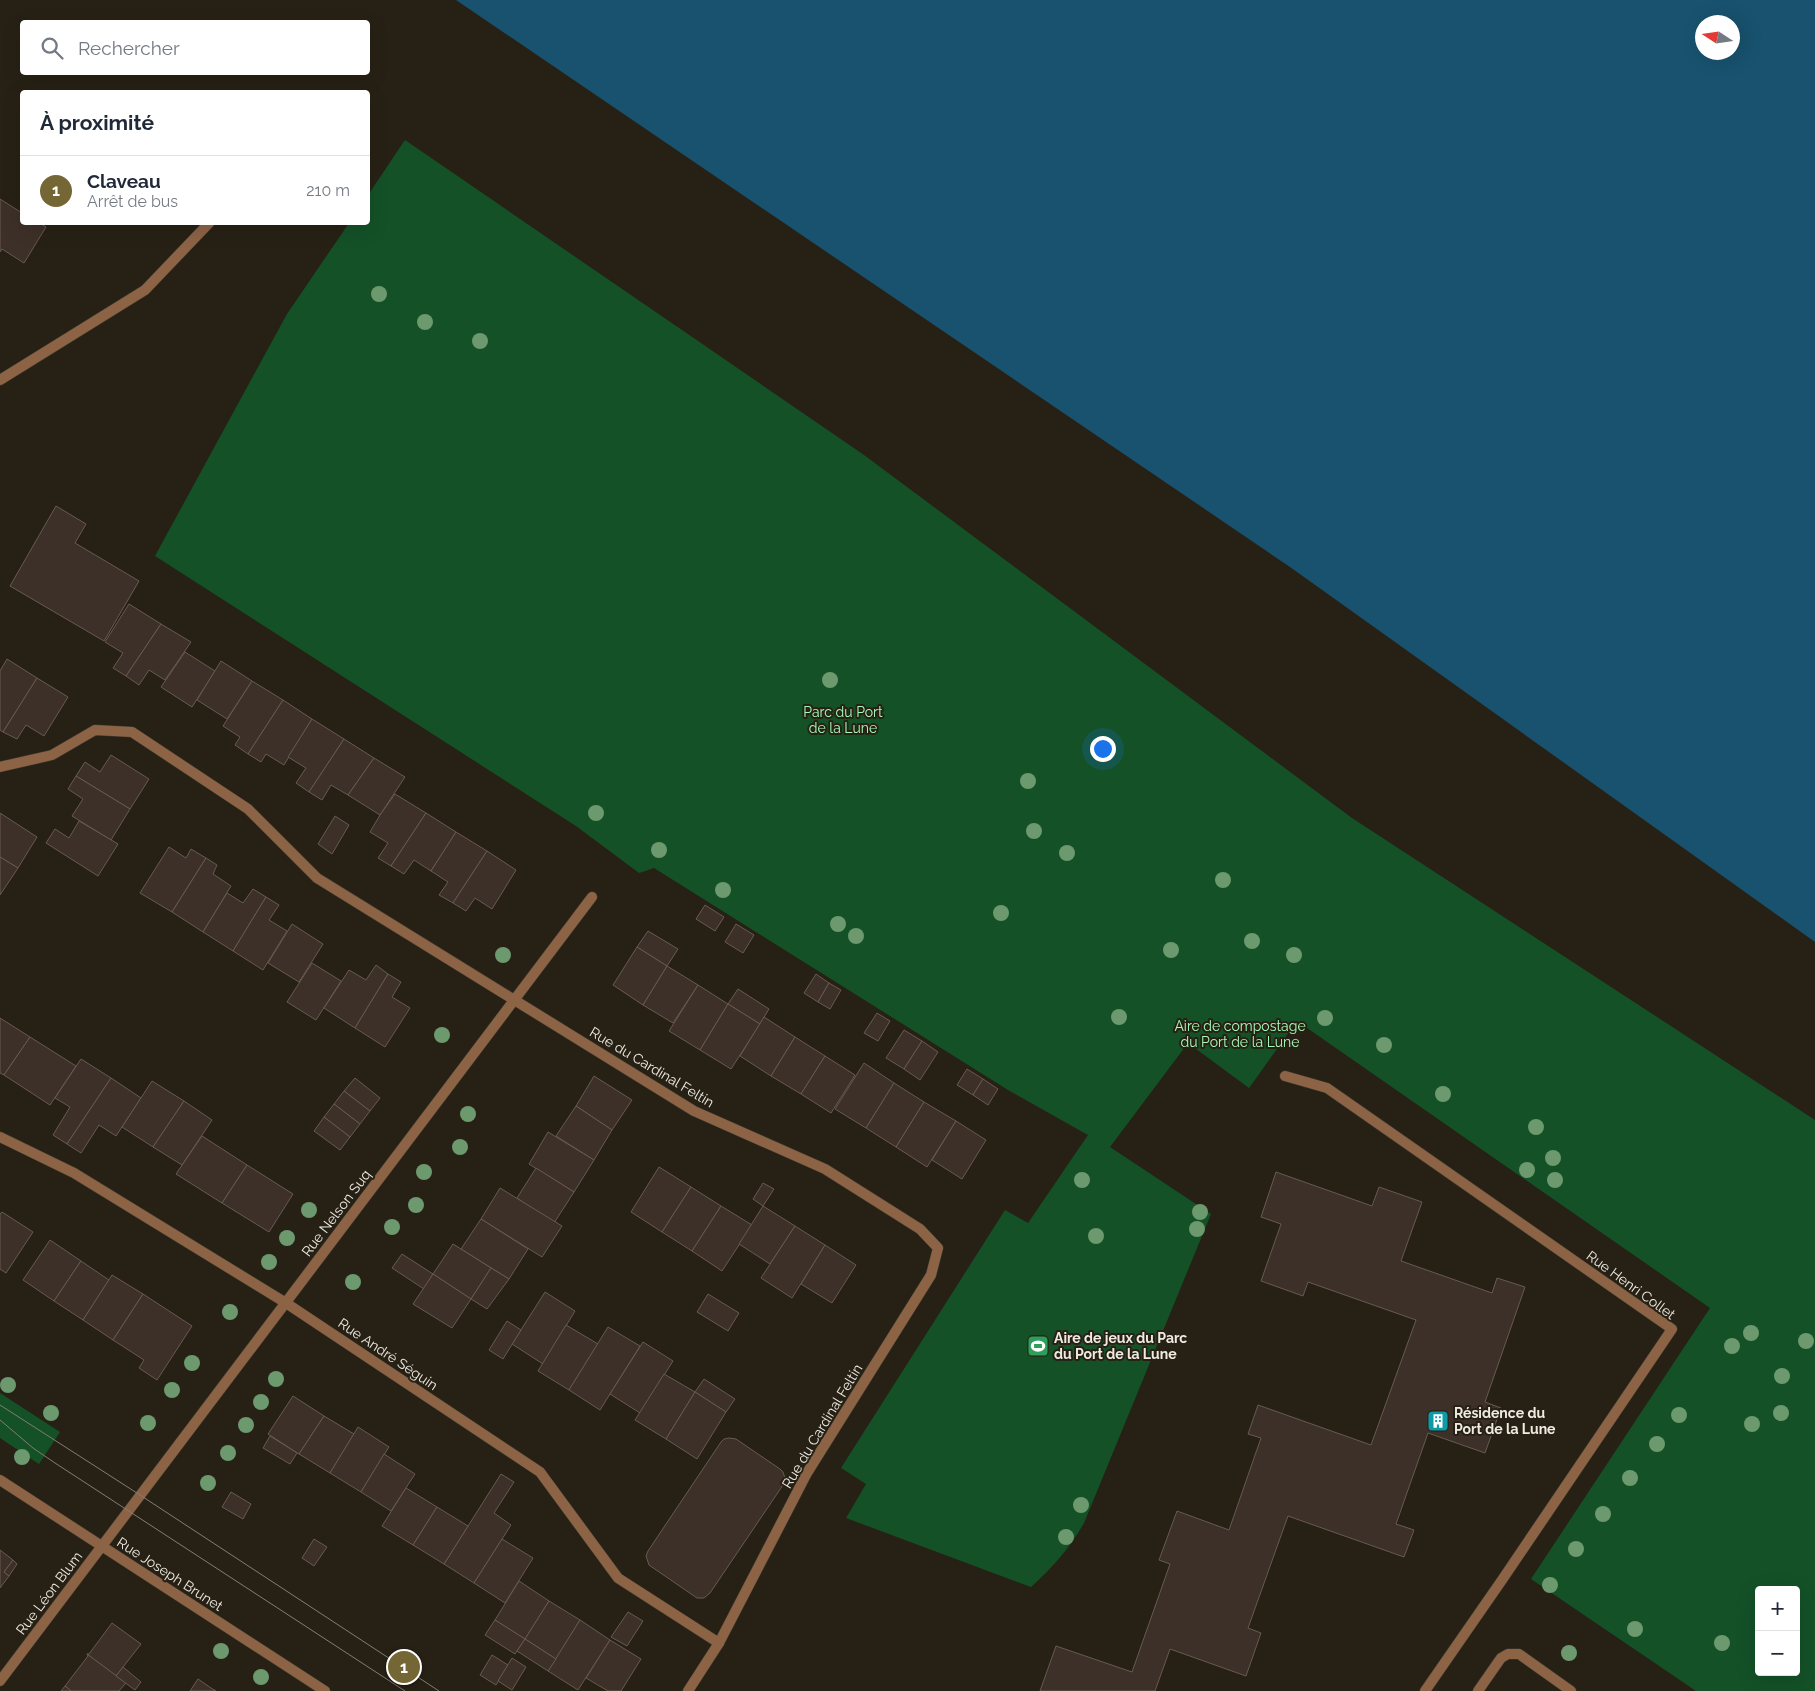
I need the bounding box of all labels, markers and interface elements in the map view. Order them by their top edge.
north arrow [1695,15,1740,60]
search box [20,20,370,75]
icon: search [38,34,66,62]
text: Rechercher [78,37,180,59]
text: À proximité [40,110,154,135]
text: Claveau [87,170,161,192]
text: 1 [52,181,60,200]
text: 210 m [306,181,350,200]
text: Arrêt de bus [87,192,178,211]
park label: Parc du Port de la Lune [803,704,883,736]
your location [1090,736,1116,762]
park label: Aire de compostage du Port de la Lune [1174,1018,1306,1050]
street label: Rue du Cardinal Feltin [587,1024,717,1110]
street label: Rue Nelson Suq [298,1167,374,1259]
street label: Rue Henri Collet [1584,1247,1679,1323]
street label: Rue André Séguin [335,1315,441,1393]
place label: Aire de jeux du Parc du Port de la Lune [1054,1330,1187,1362]
sports icon: Aire de jeux du Parc du Port de la Lune [1026,1334,1050,1358]
street label: Rue du Cardinal Feltin [779,1361,865,1491]
place label: Résidence du Port de la Lune [1454,1405,1556,1437]
building icon: Résidence du Port de la Lune [1426,1409,1450,1433]
street label: Rue Joseph Brunet [114,1534,226,1614]
street label: Rue Léon Blum [13,1548,85,1638]
map controls [1755,1586,1800,1676]
button: + [1755,1586,1800,1631]
button: − [1755,1631,1800,1676]
pin: 1 [388,1648,420,1686]

